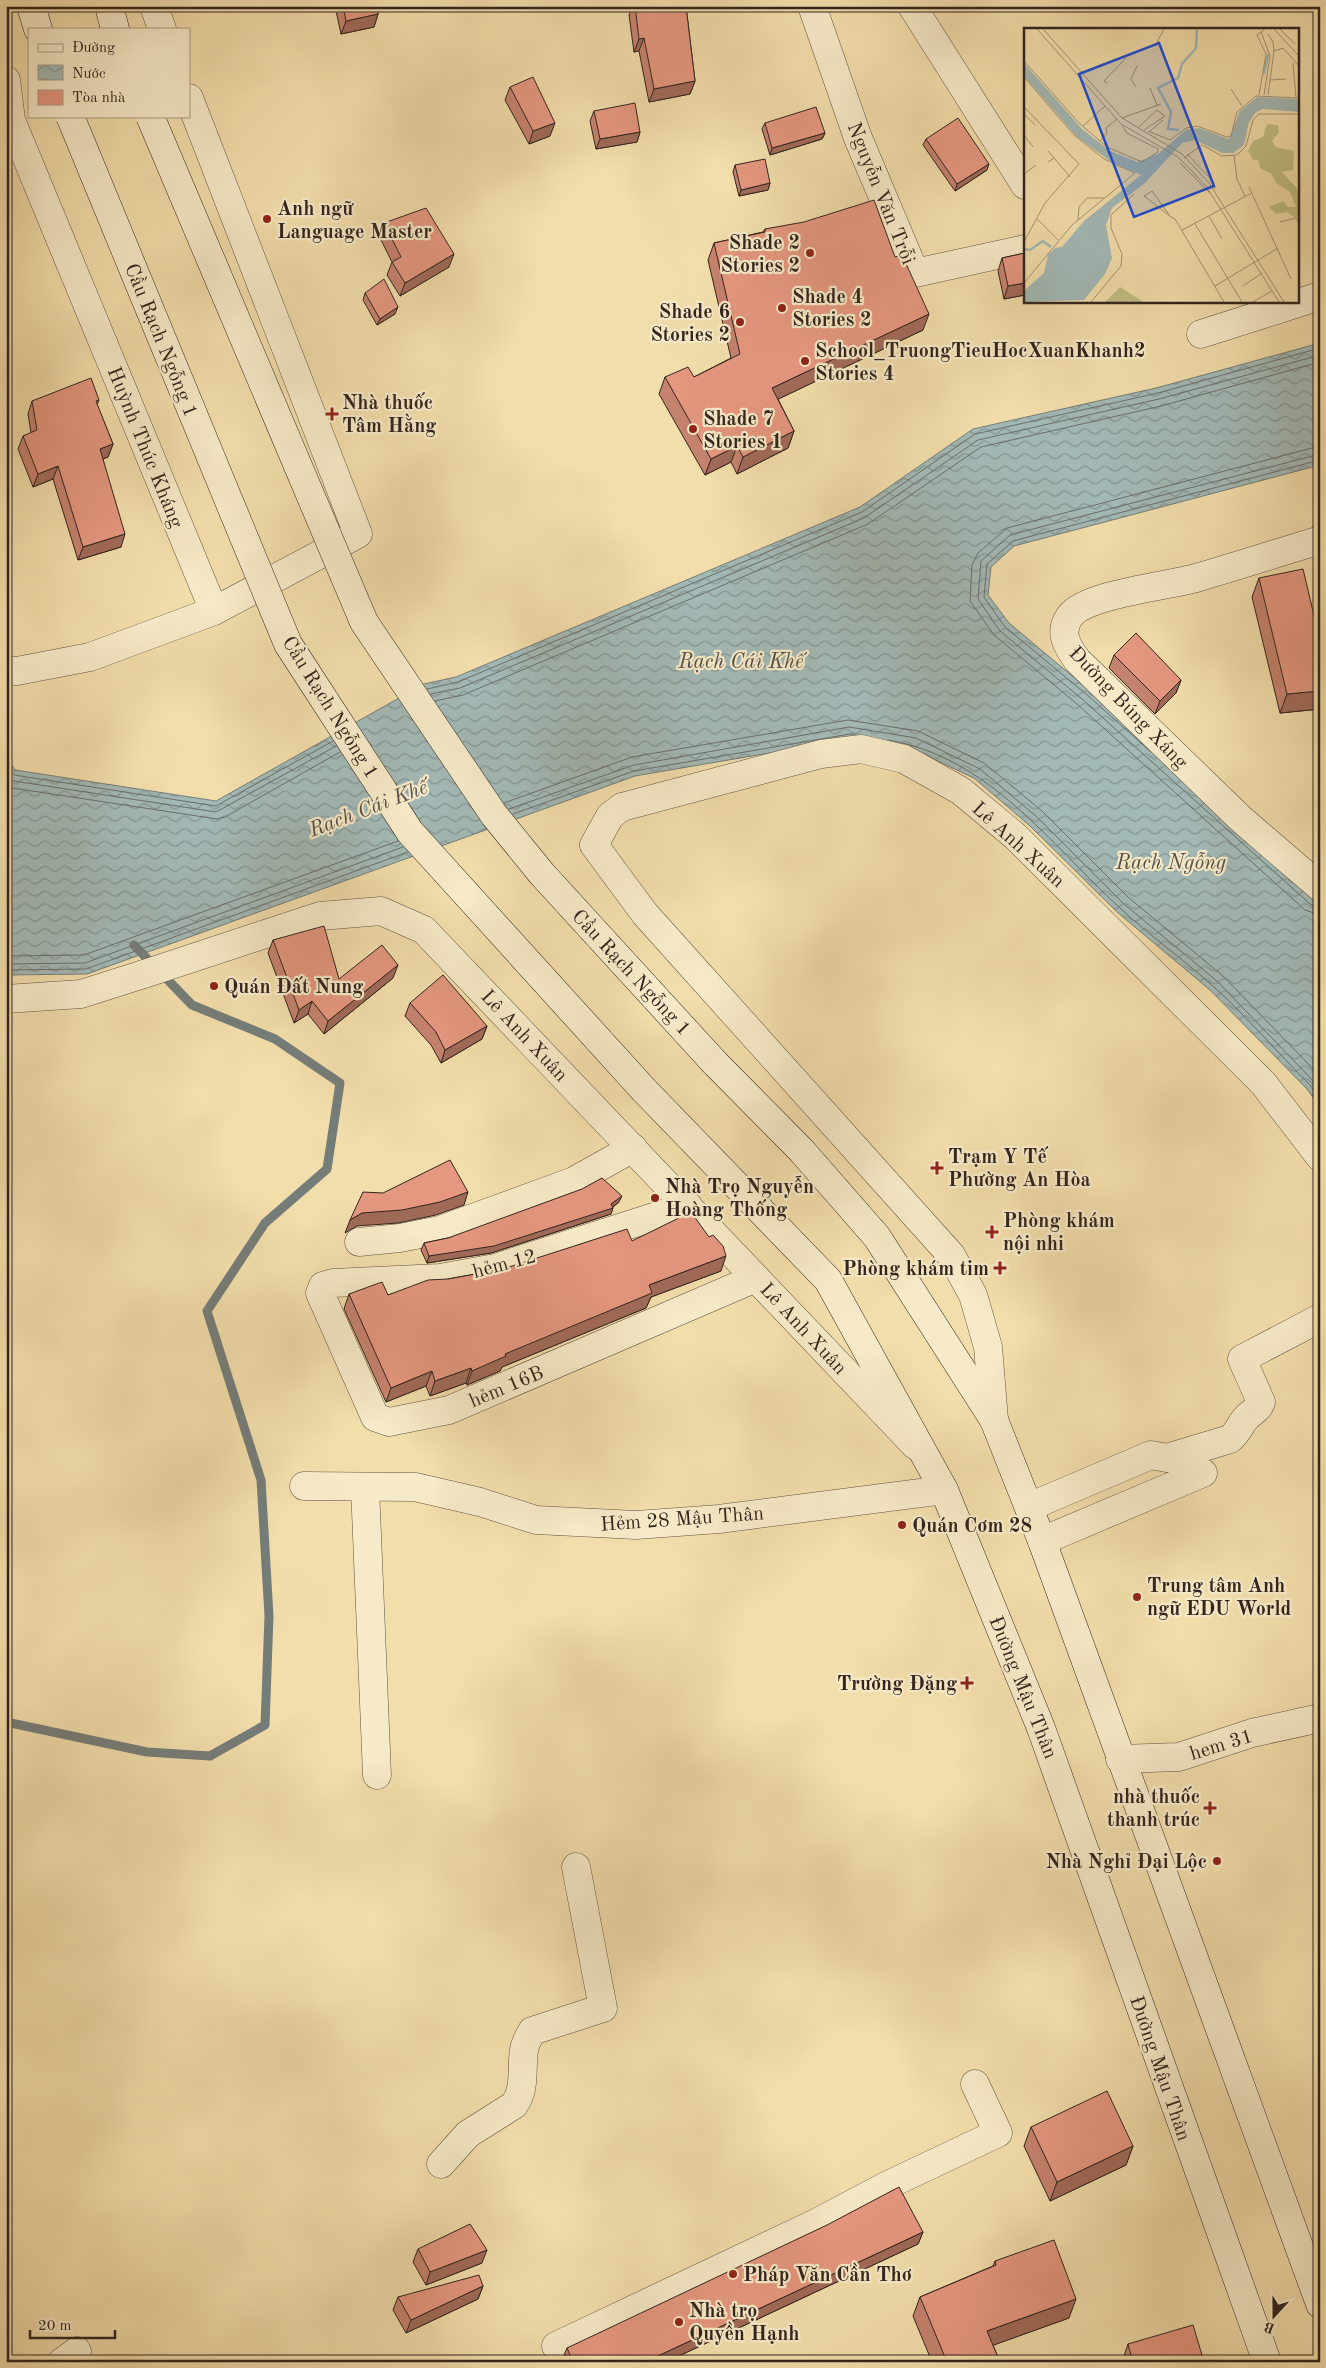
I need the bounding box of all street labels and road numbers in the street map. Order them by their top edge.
street label: Nguyễn Văn Trỗi [843,120,919,268]
street label: Cầu Rạch Ngỗng 1 [120,260,202,420]
street label: Huỳnh Thúc Kháng [103,364,186,531]
street label: Cầu Rạch Ngỗng 1 [277,632,383,783]
street label: Đường Búng Xáng [1064,643,1191,773]
street label: Lê Anh Xuân [967,799,1068,892]
street label: Cầu Rạch Ngỗng 1 [567,905,695,1040]
street label: Lê Anh Xuân [476,987,571,1086]
street label: hẻm 12 [471,1247,538,1283]
street label: Lê Anh Xuân [755,1280,850,1379]
street label: hẻm 16B [467,1363,547,1412]
street label: Hẻm 28 Mậu Thân [600,1504,765,1536]
street label: Đường Mậu Thân [984,1614,1060,1762]
street label: hem 31 [1188,1727,1255,1765]
street label: Đường Mậu Thân [1125,1994,1193,2144]

